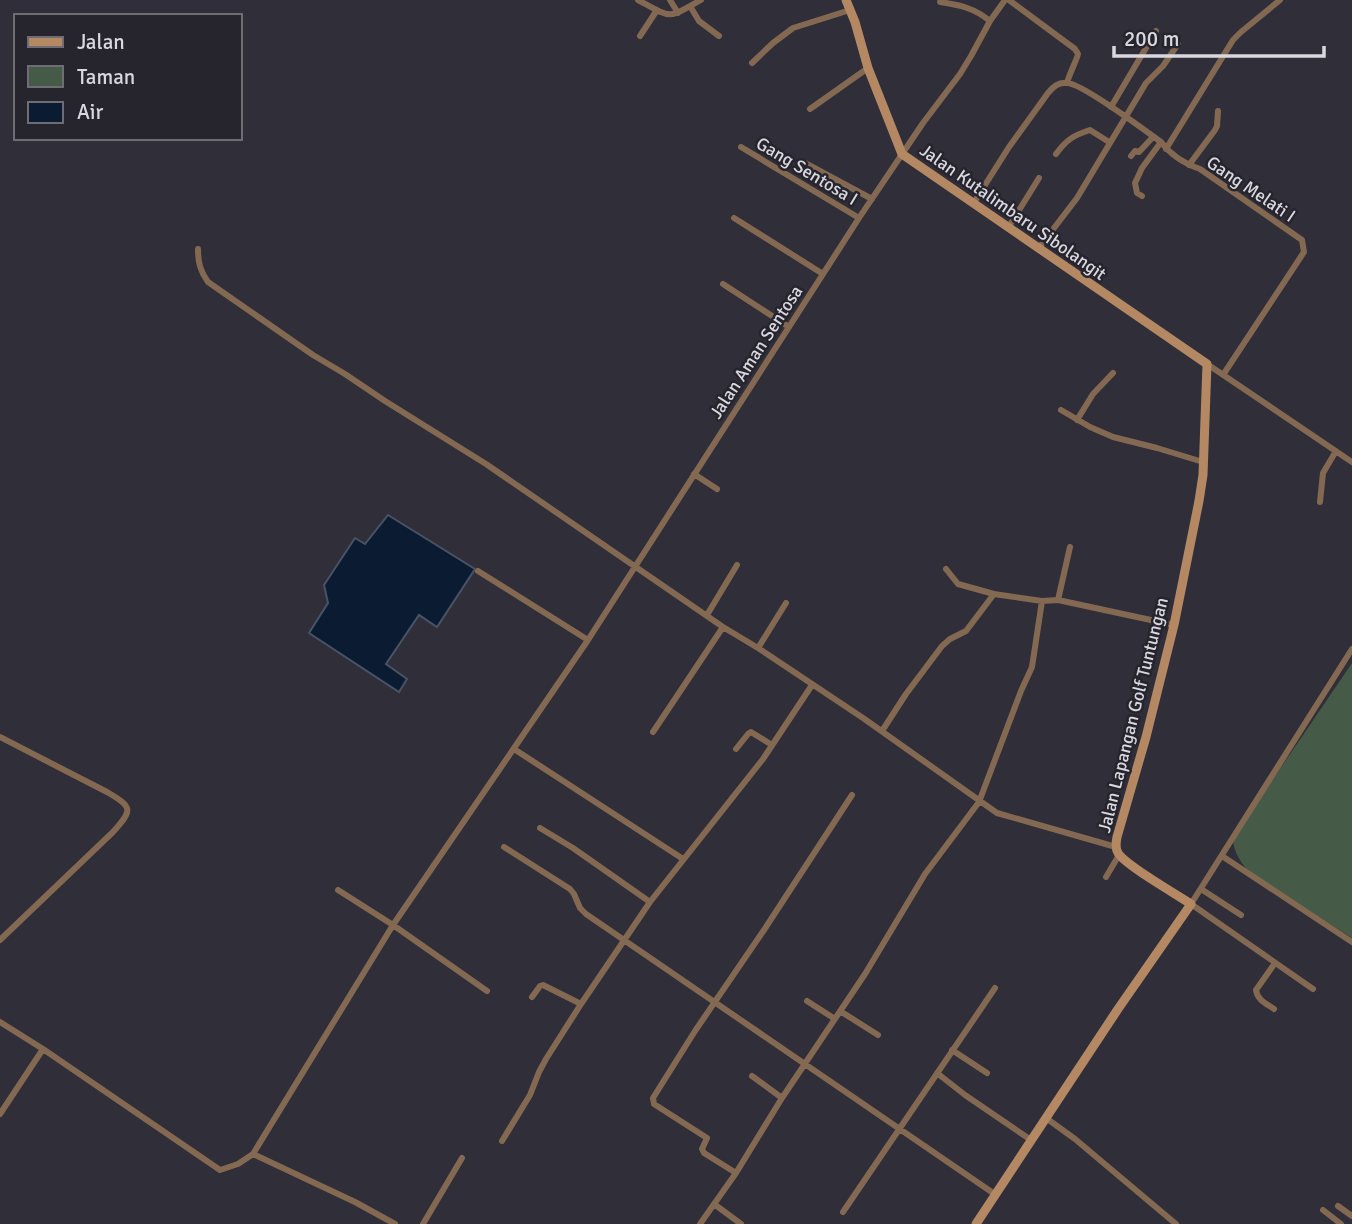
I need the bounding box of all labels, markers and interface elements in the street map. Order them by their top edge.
legend [14,14,242,140]
scale bar [1114,14,1324,58]
text: 200 m [1124,26,1179,52]
text: Jalan [77,29,125,55]
text: Taman [77,64,135,90]
text: Air [77,99,104,125]
street label: Gang Sentosa I [752,132,862,210]
street label: Jalan Kutalimbaru Sibolangit [916,139,1110,285]
street label: Gang Melati I [1202,151,1300,227]
street label: Jalan Aman Sentosa [705,281,807,423]
street label: Jalan Lapangan Golf Tuntungan [1093,595,1173,835]

